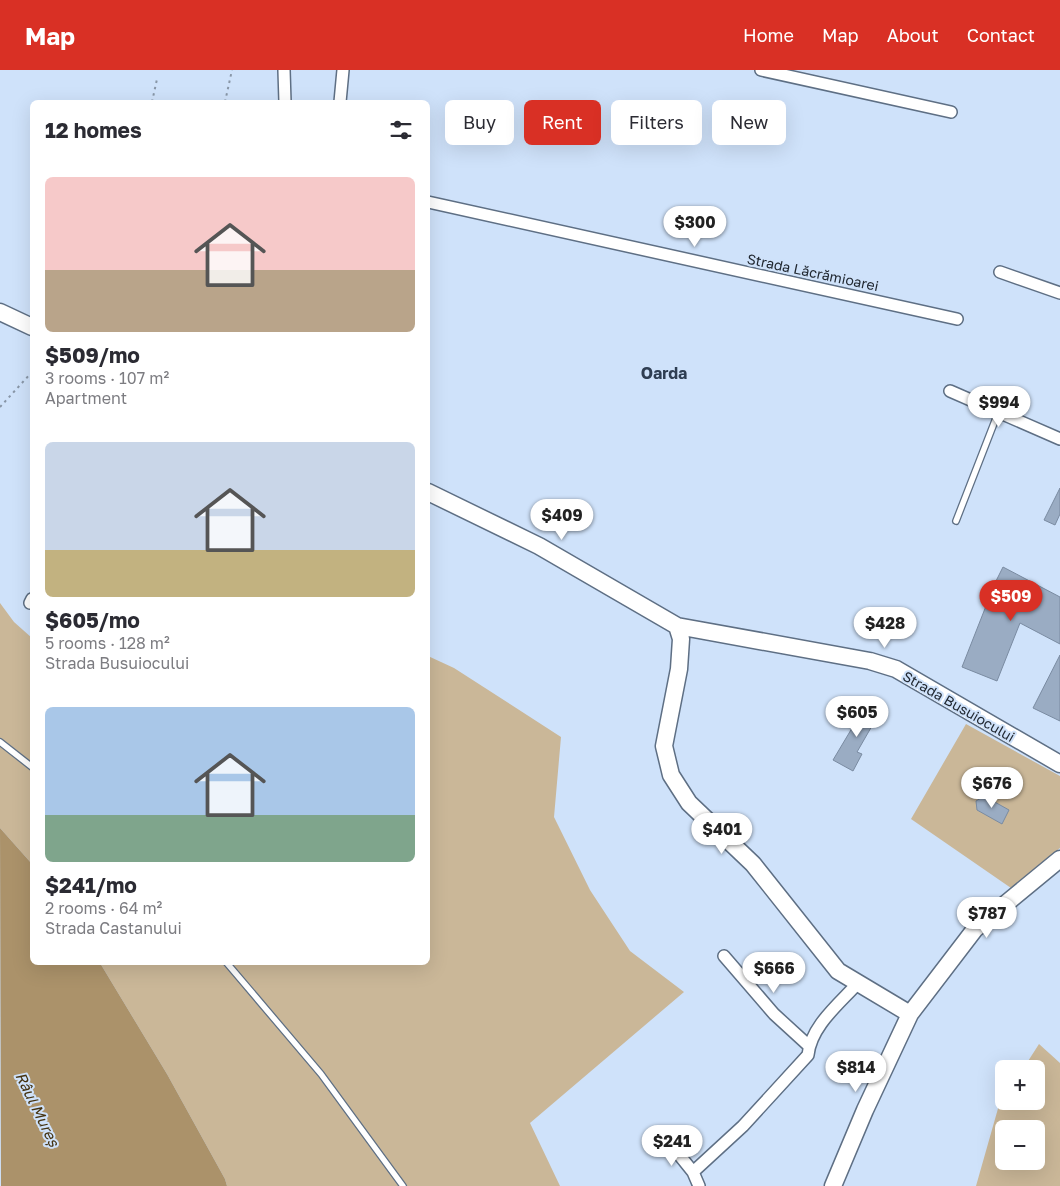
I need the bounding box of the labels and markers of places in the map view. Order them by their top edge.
pin: $300 [665,206,725,248]
pin: $994 [969,386,1029,428]
pin: $409 [532,498,592,541]
pin: $509 [981,580,1041,622]
pin: $428 [855,606,915,649]
pin: $605 [827,696,887,738]
pin: $676 [962,766,1022,809]
pin: $401 [692,812,752,855]
pin: $787 [957,896,1017,939]
pin: $666 [744,952,804,994]
pin: $814 [826,1050,886,1093]
pin: $241 [642,1124,702,1167]

